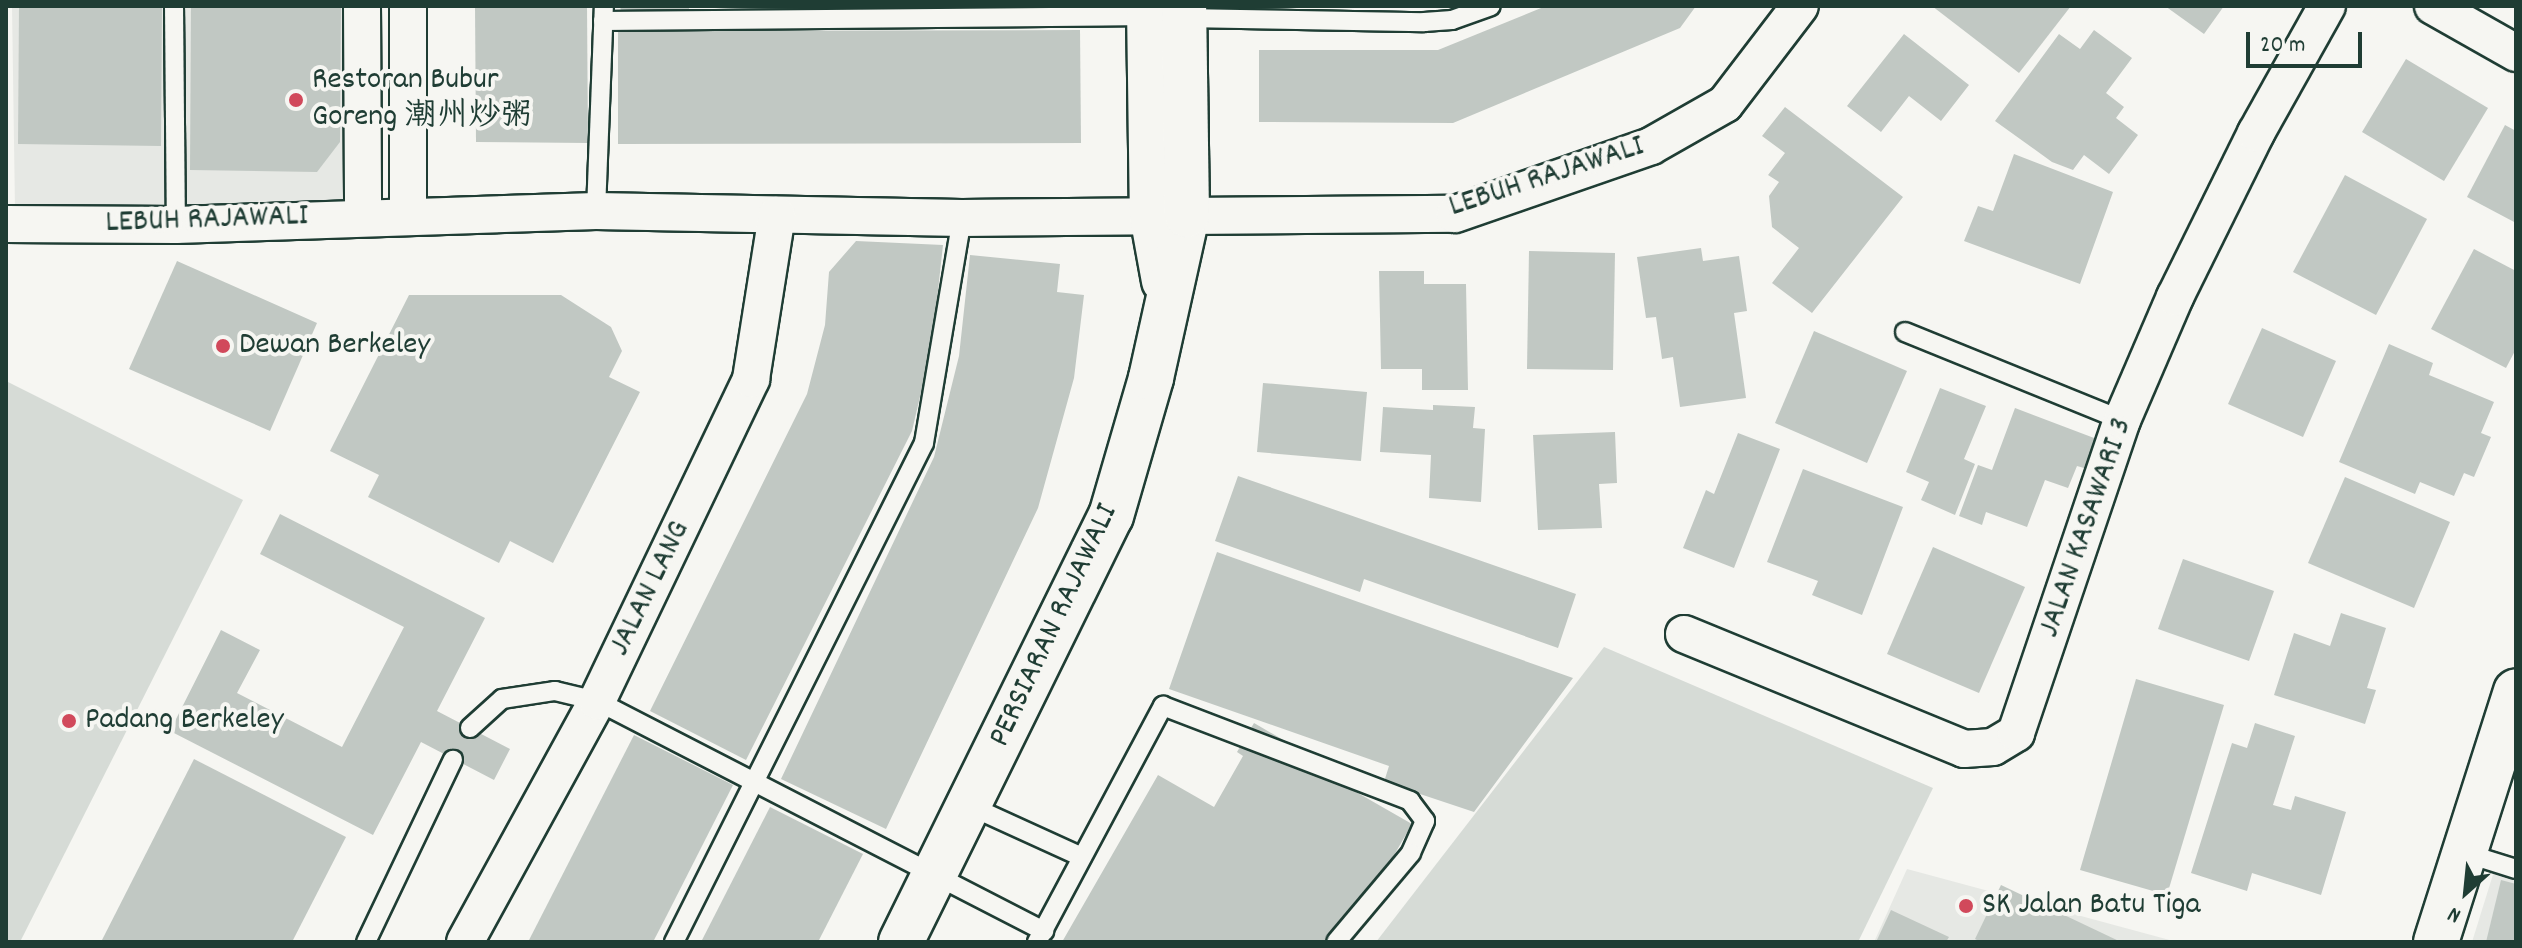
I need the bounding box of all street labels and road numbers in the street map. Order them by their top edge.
street label: LEBUH RAJAWALI [1445,128,1649,228]
street label: LEBUH RAJAWALI [105,198,309,244]
street label: JALAN KASAWARI 3 [2031,413,2143,643]
street label: PERSIARAN RAJAWALI [982,499,1128,753]
street label: JALAN LANG [602,515,700,663]

